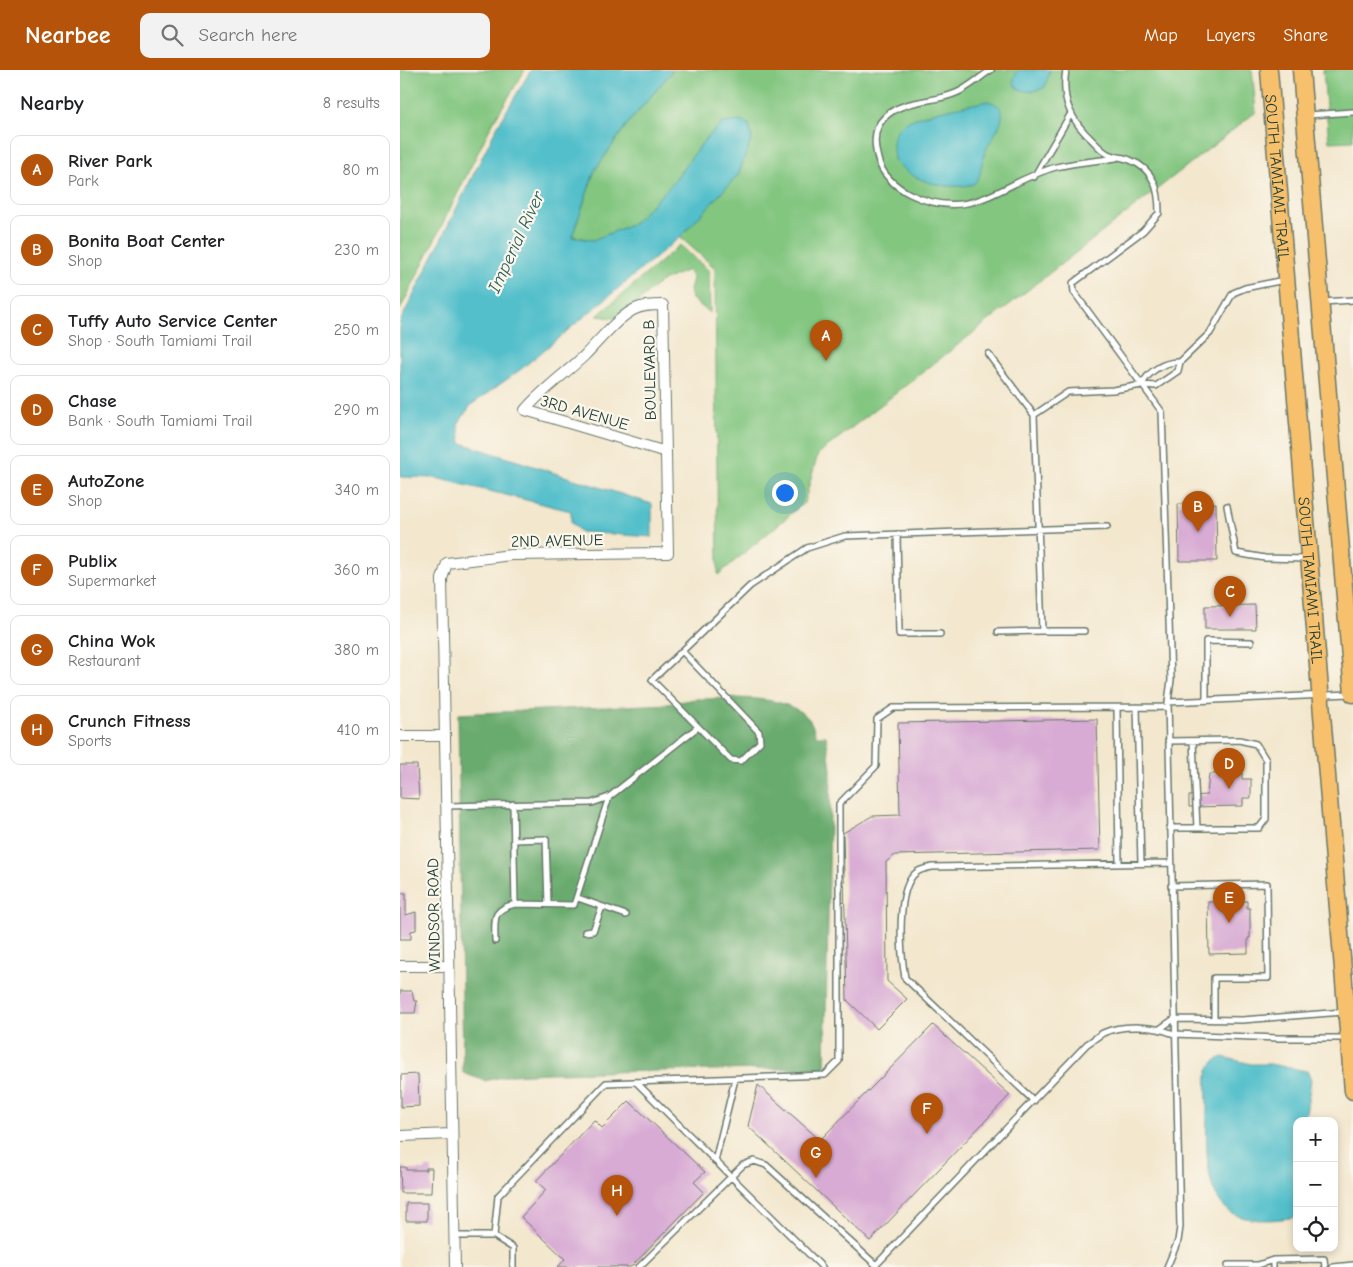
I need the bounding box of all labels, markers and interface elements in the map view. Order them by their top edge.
search box [140,13,490,58]
text: Nearbee [25,21,110,49]
icon: search [158,21,186,49]
text: Search here [198,24,297,46]
text: Map [1144,25,1178,46]
text: Layers [1206,25,1255,46]
text: Share [1283,25,1328,46]
text: Nearby [20,91,84,115]
text: 8 results [323,94,380,112]
street label: SOUTH TAMIAMI TRAIL [1261,94,1293,262]
text: River Park [68,150,152,172]
text: A [33,161,41,179]
text: 80 m [342,161,379,179]
text: Park [68,172,99,190]
water label: Imperial River [483,187,549,297]
text: Bonita Boat Center [68,230,224,252]
text: B [32,241,42,259]
text: 230 m [334,241,379,259]
text: Shop [68,252,102,270]
text: Tuffy Auto Service Center [68,310,277,332]
street label: BOULEVARD B [640,319,660,420]
pin: A [810,320,842,361]
text: C [32,321,42,339]
text: 250 m [334,321,379,339]
text: Shop · South Tamiami Trail [68,332,252,350]
text: Chase [68,390,117,412]
street label: 3RD AVENUE [538,392,631,434]
text: D [32,401,42,419]
text: 290 m [334,401,379,419]
text: Bank · South Tamiami Trail [68,412,252,430]
text: AutoZone [68,470,144,492]
your location [772,480,798,506]
text: E [32,481,42,499]
text: 340 m [335,481,379,499]
pin: B [1182,491,1214,532]
text: Shop [68,492,102,510]
street label: SOUTH TAMIAMI TRAIL [1294,496,1326,664]
street label: 2ND AVENUE [511,531,604,551]
text: Publix [68,550,117,572]
text: F [32,561,42,579]
text: 360 m [334,561,379,579]
text: Supermarket [68,572,156,590]
pin: C [1214,576,1246,617]
text: China Wok [68,630,155,652]
text: G [31,641,43,659]
text: 380 m [334,641,379,659]
text: Restaurant [68,652,140,670]
text: Crunch Fitness [68,710,191,732]
text: H [31,721,43,739]
text: 410 m [337,721,379,739]
text: Sports [68,732,111,750]
pin: D [1213,748,1245,789]
street label: WINDSOR ROAD [424,858,444,972]
pin: E [1213,882,1245,923]
pin: F [911,1093,943,1134]
map controls [1293,1117,1338,1252]
button: + [1293,1117,1338,1162]
pin: G [800,1137,832,1178]
button: − [1293,1162,1338,1207]
pin: H [601,1175,633,1216]
button: locate [1293,1207,1338,1252]

